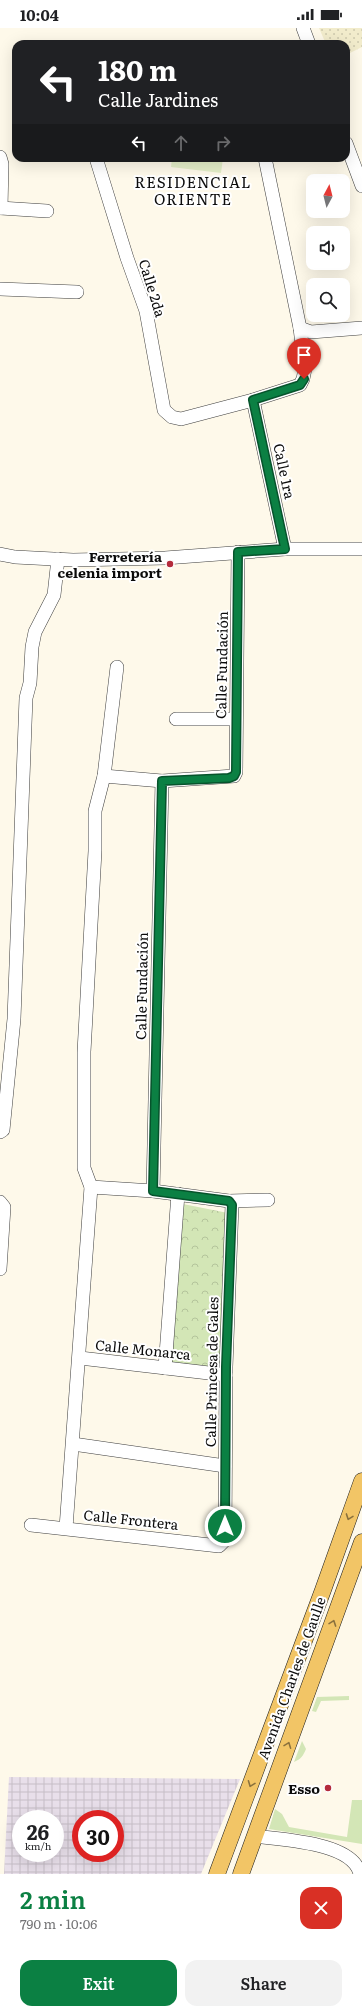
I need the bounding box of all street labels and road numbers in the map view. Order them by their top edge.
street label: Calle 2da [135,257,171,320]
street label: Calle 1ra [269,441,301,501]
street label: Calle Fundación [210,611,232,719]
street label: Calle Fundación [130,932,152,1040]
street label: Calle Princesa de Gales [200,1297,222,1447]
street label: Calle Monarca [94,1334,192,1364]
street label: Calle Frontera [83,1504,180,1534]
street label: Avenida Charles de Gaulle [252,1594,330,1762]

